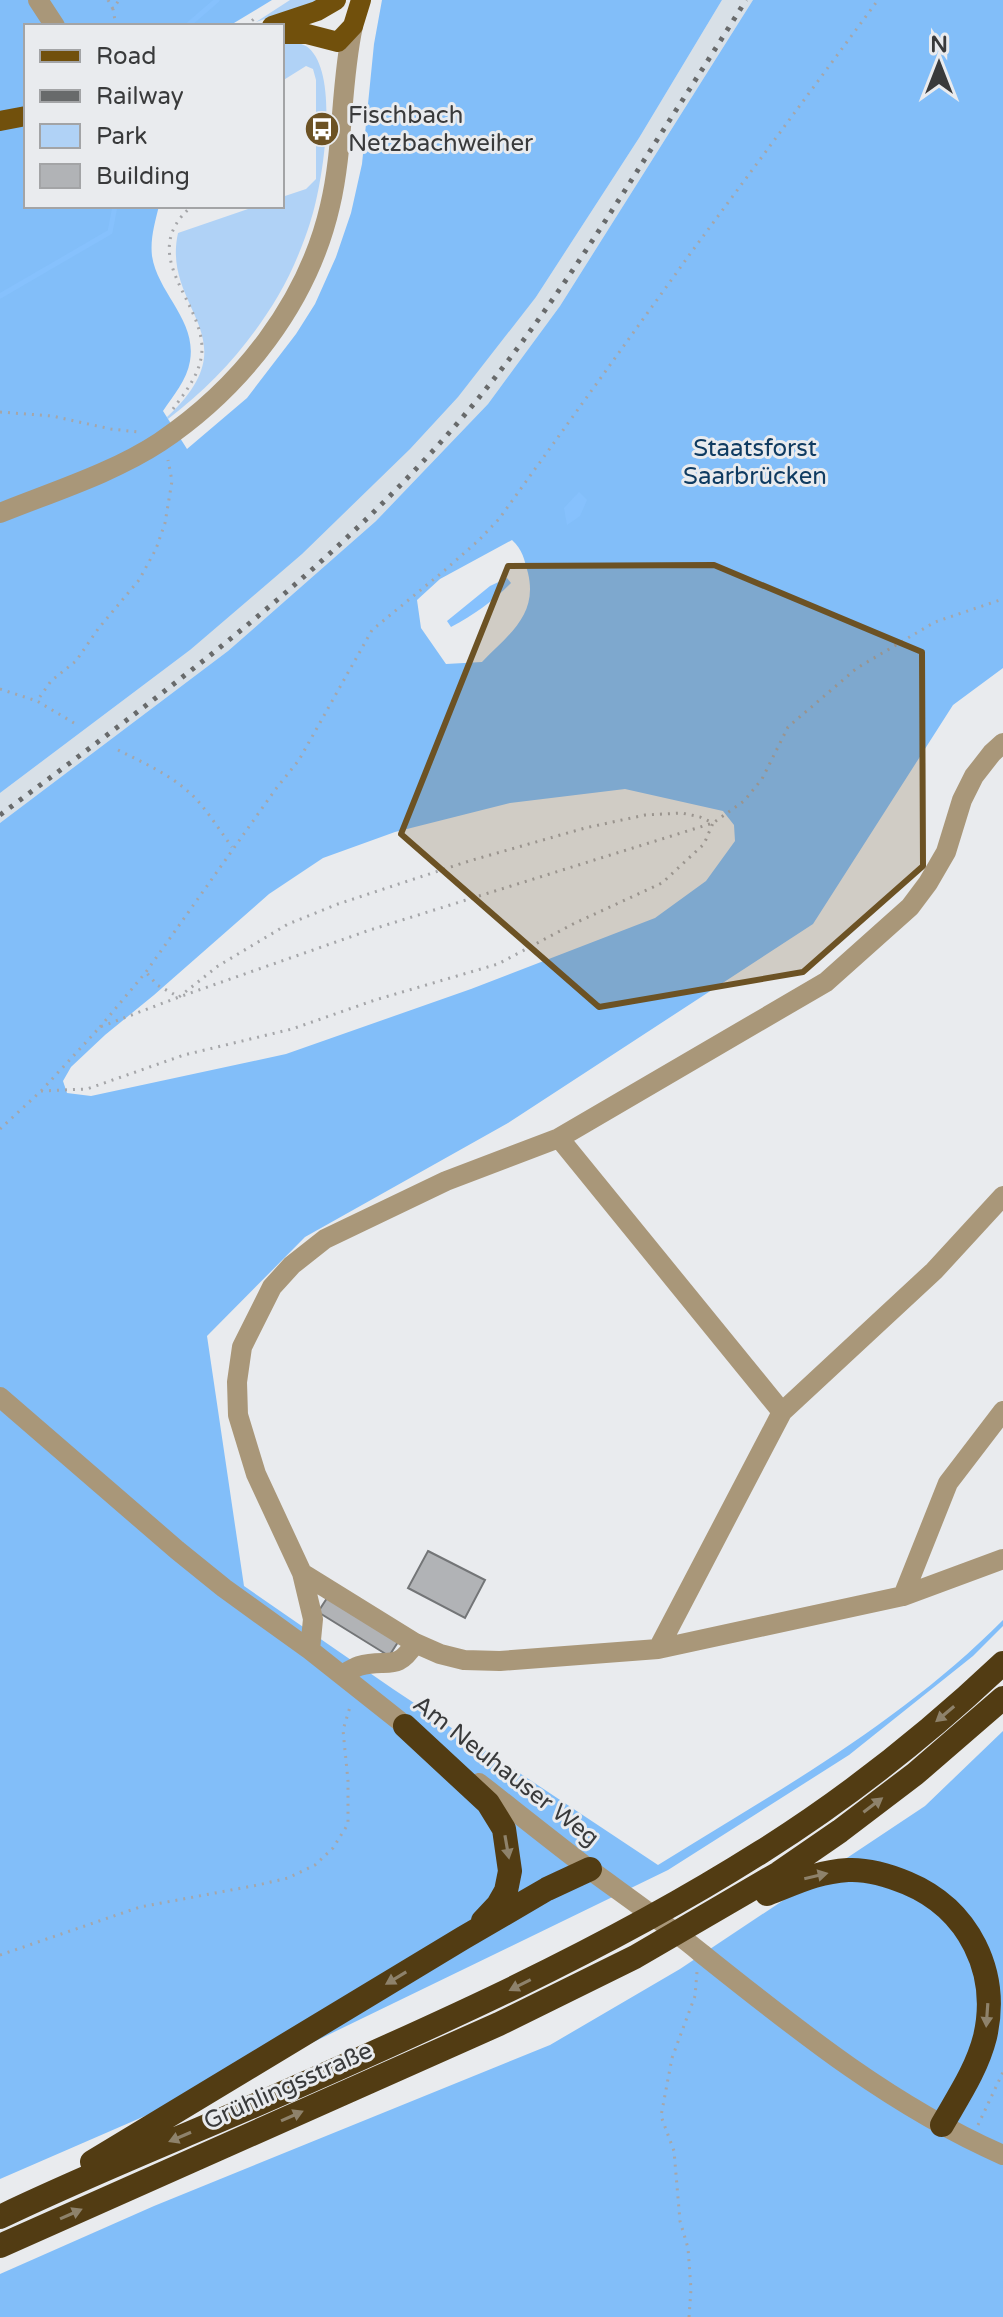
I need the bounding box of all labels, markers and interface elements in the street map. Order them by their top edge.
legend [24,24,284,208]
north arrow [899,24,979,104]
text: N [930,32,948,58]
text: Road [96,42,156,71]
text: Railway [96,82,184,111]
place label: Fischbach Netzbachweiher [348,101,534,158]
bus stop icon: Fischbach Netzbachweiher [303,110,341,148]
text: Park [96,122,147,151]
text: Building [96,162,190,191]
park label: Staatsforst Saarbrücken [683,434,827,491]
street label: Am Neuhauser Weg [407,1689,605,1853]
one-way arrow [935,1705,954,1723]
one-way arrow [863,1798,883,1814]
one-way arrow [502,1835,514,1860]
one-way arrow [803,1869,828,1882]
one-way arrow [385,1971,407,1985]
one-way arrow [508,1978,531,1992]
one-way arrow [980,2002,993,2027]
street label: Grühlingsstraße [199,2036,377,2136]
one-way arrow [281,2110,304,2123]
one-way arrow [169,2131,192,2144]
one-way arrow [59,2207,83,2220]

